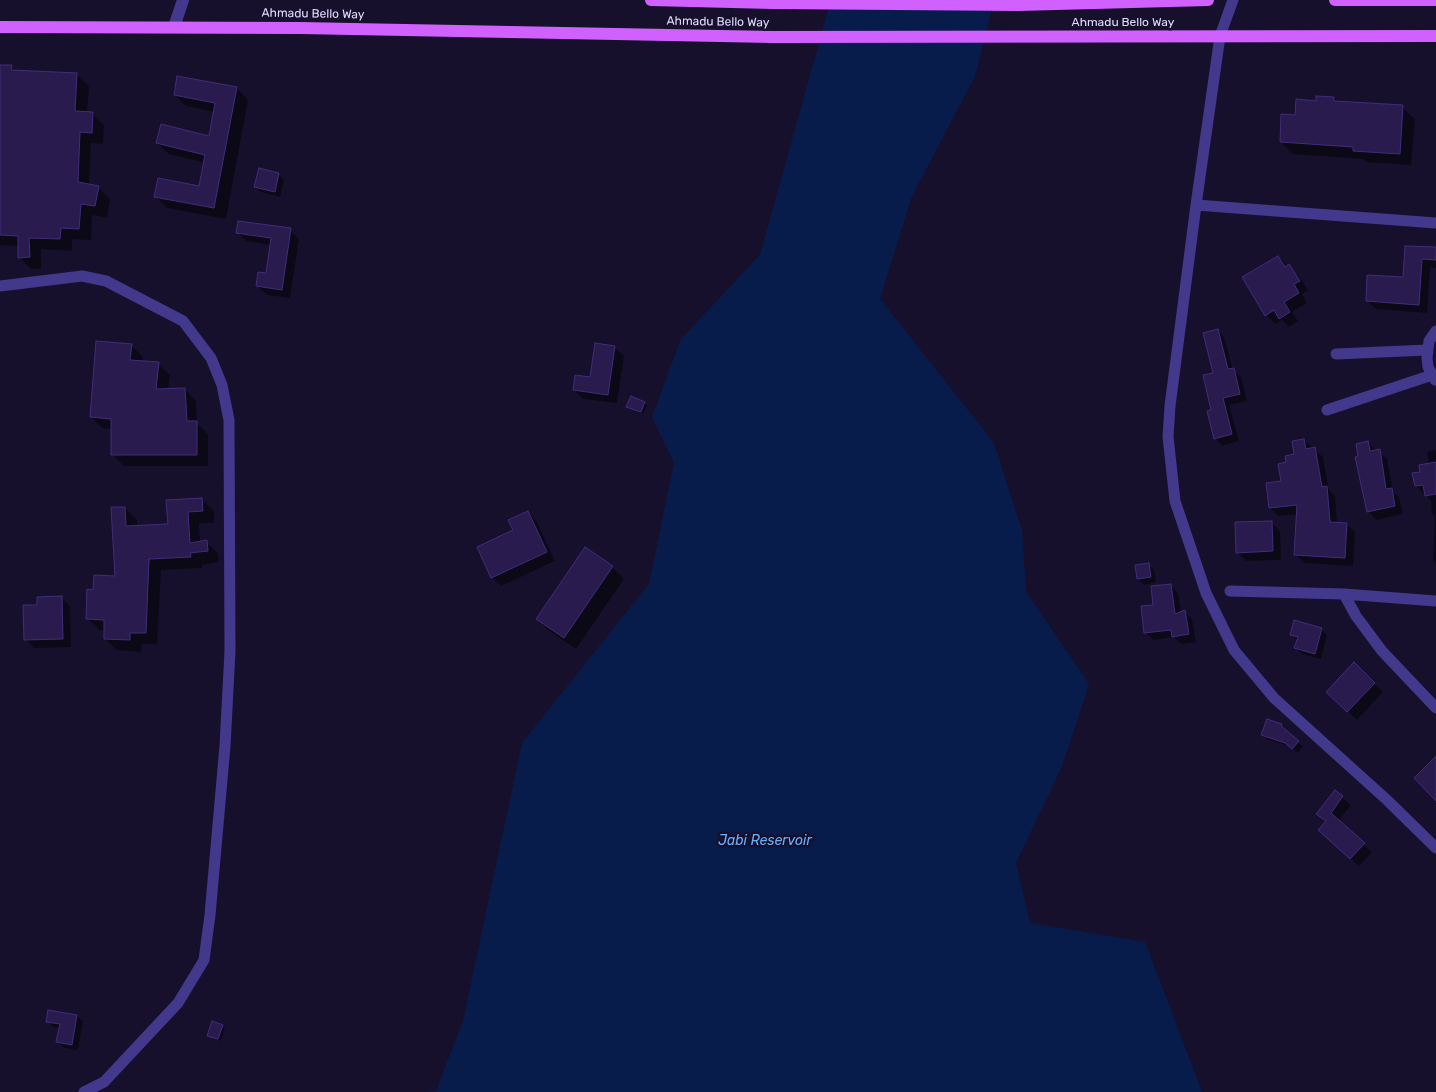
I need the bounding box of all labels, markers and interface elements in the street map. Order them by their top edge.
street label: Ahmadu Bello Way [261,6,365,22]
street label: Ahmadu Bello Way [666,14,770,30]
street label: Ahmadu Bello Way [1072,16,1174,30]
water label: Jabi Reservoir [718,833,812,849]

